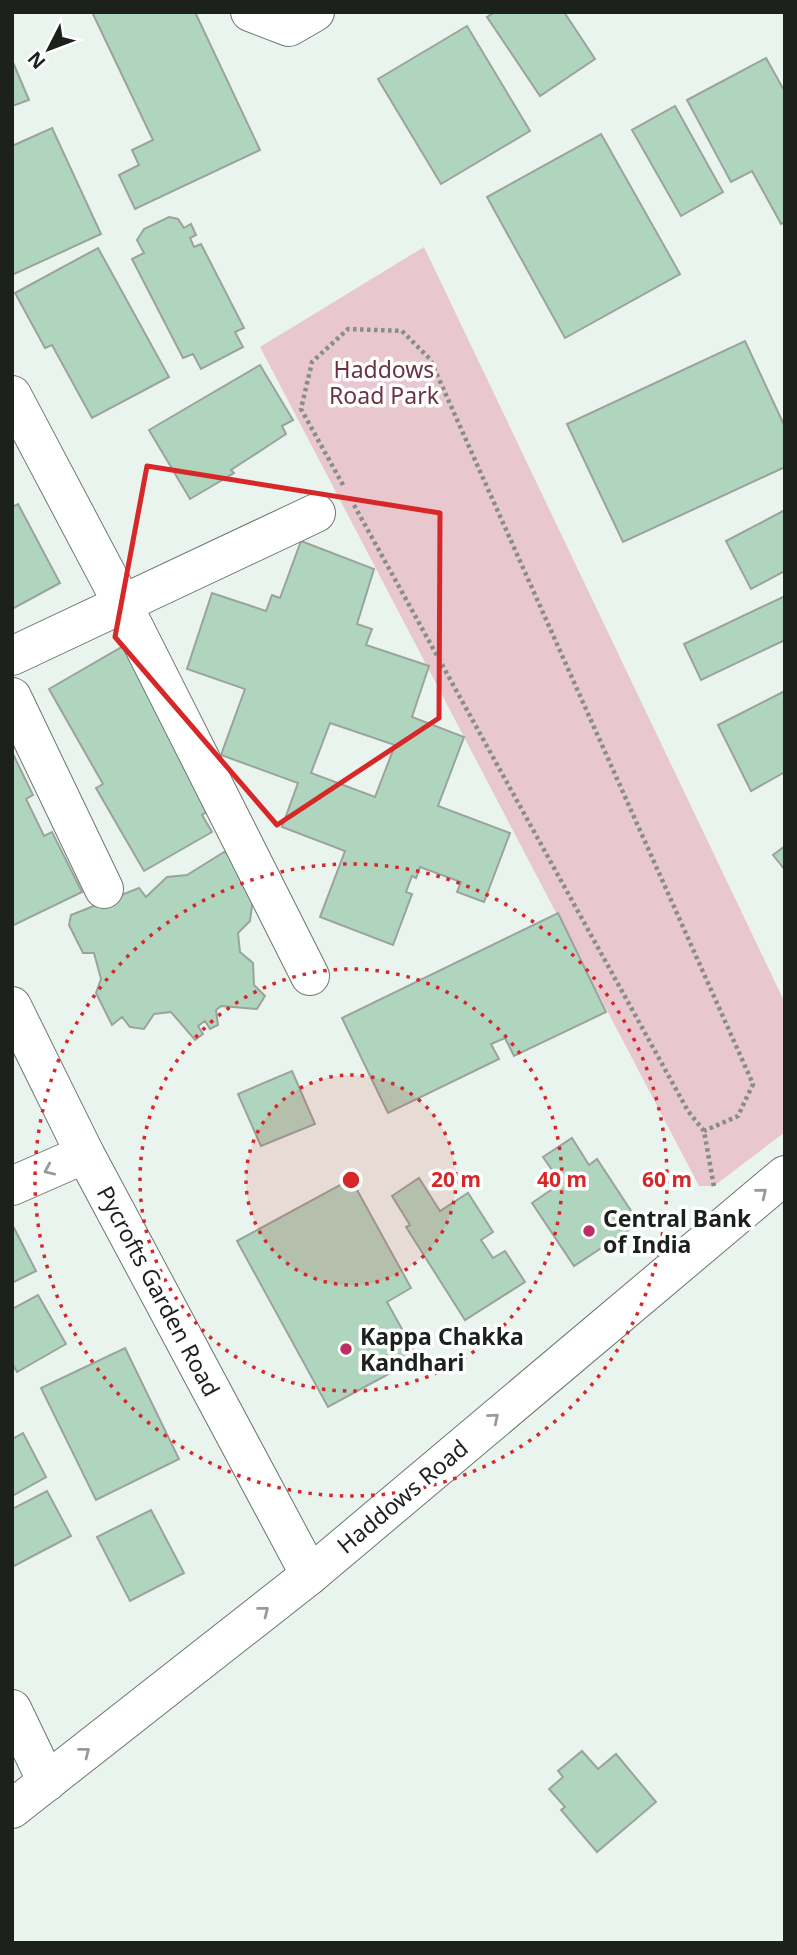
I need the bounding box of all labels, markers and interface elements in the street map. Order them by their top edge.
north arrow [14,14,84,84]
text: N [22,46,51,75]
park label: Haddows Road Park [329,353,440,411]
one-way arrow [43,1162,56,1176]
text: 20 m [431,1165,481,1193]
text: 40 m [537,1165,587,1193]
text: 60 m [642,1165,692,1193]
centre of rings [339,1168,363,1192]
street label: Pycrofts Garden Road [90,1180,228,1402]
one-way arrow [755,1188,767,1201]
place label: Central Bank of India [603,1202,752,1260]
marker: Central Bank of India [581,1223,597,1239]
place label: Kappa Chakka Kandhari [360,1320,524,1378]
marker: Kappa Chakka Kandhari [338,1341,354,1357]
one-way arrow [486,1414,499,1426]
street label: Haddows Road [330,1432,474,1560]
one-way arrow [255,1607,268,1619]
one-way arrow [77,1748,90,1760]

